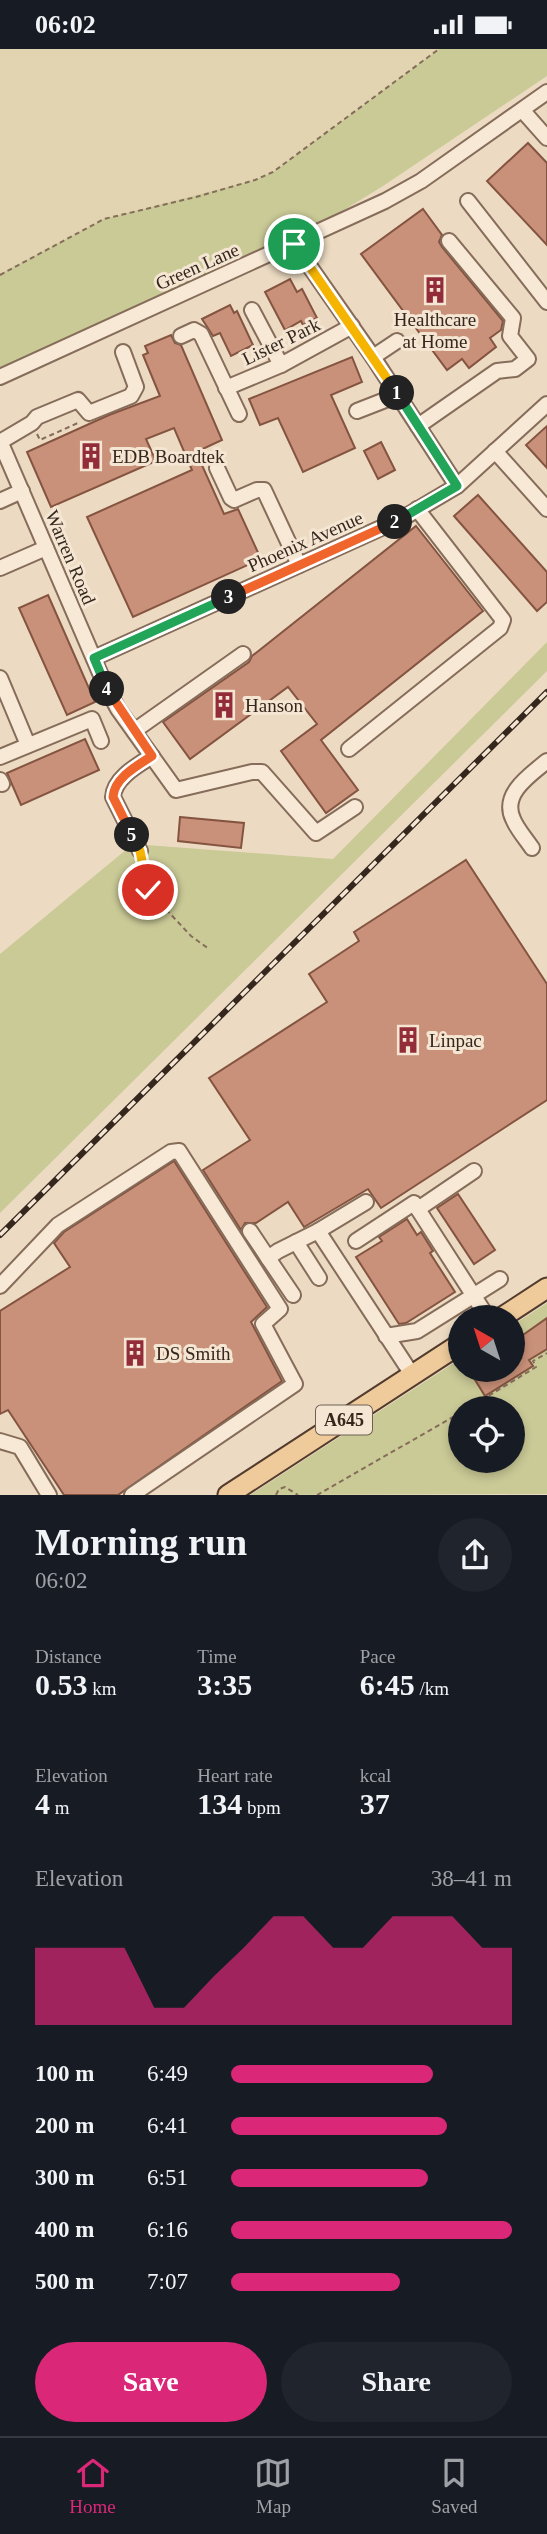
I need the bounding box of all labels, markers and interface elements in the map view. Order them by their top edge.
text: 06:02 [35,10,96,39]
pin [264,214,324,274]
icon: arrive [275,225,313,263]
street label: Green Lane [152,239,242,294]
building icon: Healthcare at Home [420,275,450,305]
place label: Healthcare at Home [394,309,476,352]
street label: Lister Park [239,313,324,369]
pin: 1 [380,375,414,411]
text: 1 [392,382,401,403]
building icon: EDB Boardtek [76,441,106,471]
place label: EDB Boardtek [112,446,225,467]
pin: 2 [378,505,412,539]
street label: Warren Road [41,507,100,608]
street label: Phoenix Avenue [244,507,366,576]
text: 2 [390,511,399,532]
pin: 3 [212,579,246,615]
text: 3 [224,586,233,607]
pin: 4 [90,671,124,707]
text: 4 [102,678,111,699]
building icon: Hanson [209,690,239,720]
place label: Hanson [245,695,304,716]
pin: 5 [114,817,150,853]
text: 5 [127,824,136,845]
pin [118,860,178,920]
icon: check [129,871,167,909]
building icon: Linpac [393,1025,423,1055]
place label: Linpac [429,1030,482,1051]
north arrow [448,1305,525,1383]
map controls [448,1305,525,1473]
building icon: DS Smith [120,1338,150,1368]
place label: DS Smith [156,1343,231,1364]
button: locate [448,1396,525,1473]
road number: A645 [316,1405,372,1435]
button: share [438,1518,512,1592]
text: Morning run [35,1521,247,1563]
text: 06:02 [35,1568,87,1593]
text: Distance [35,1646,101,1667]
text: Time [197,1646,237,1667]
text: Pace [360,1646,396,1667]
text: 0.53 [35,1668,88,1701]
text: 3:35 [197,1668,252,1701]
text: 6:45 [360,1668,415,1701]
text: km [88,1678,117,1699]
text: /km [415,1678,449,1699]
text: Elevation [35,1765,108,1786]
text: Heart rate [197,1765,273,1786]
text: kcal [360,1765,391,1786]
text: 4 [35,1787,50,1820]
text: 134 [197,1787,242,1820]
text: 37 [360,1787,390,1820]
text: m [50,1797,70,1818]
text: bpm [242,1797,281,1818]
text: Elevation [35,1866,123,1891]
text: 38–41 m [431,1866,512,1891]
text: 100 m [35,2061,94,2086]
text: 6:49 [147,2061,188,2086]
text: 200 m [35,2113,94,2138]
text: 6:41 [147,2113,188,2138]
text: 300 m [35,2165,94,2190]
text: 6:51 [147,2165,188,2190]
text: 400 m [35,2217,94,2242]
text: 6:16 [147,2217,188,2242]
text: 500 m [35,2269,94,2294]
text: 7:07 [147,2269,188,2294]
button: Save [35,2342,267,2422]
button: Share [281,2342,512,2422]
tab: Home [69,2454,116,2518]
tab: Map [254,2454,292,2518]
tab: Saved [431,2454,478,2518]

